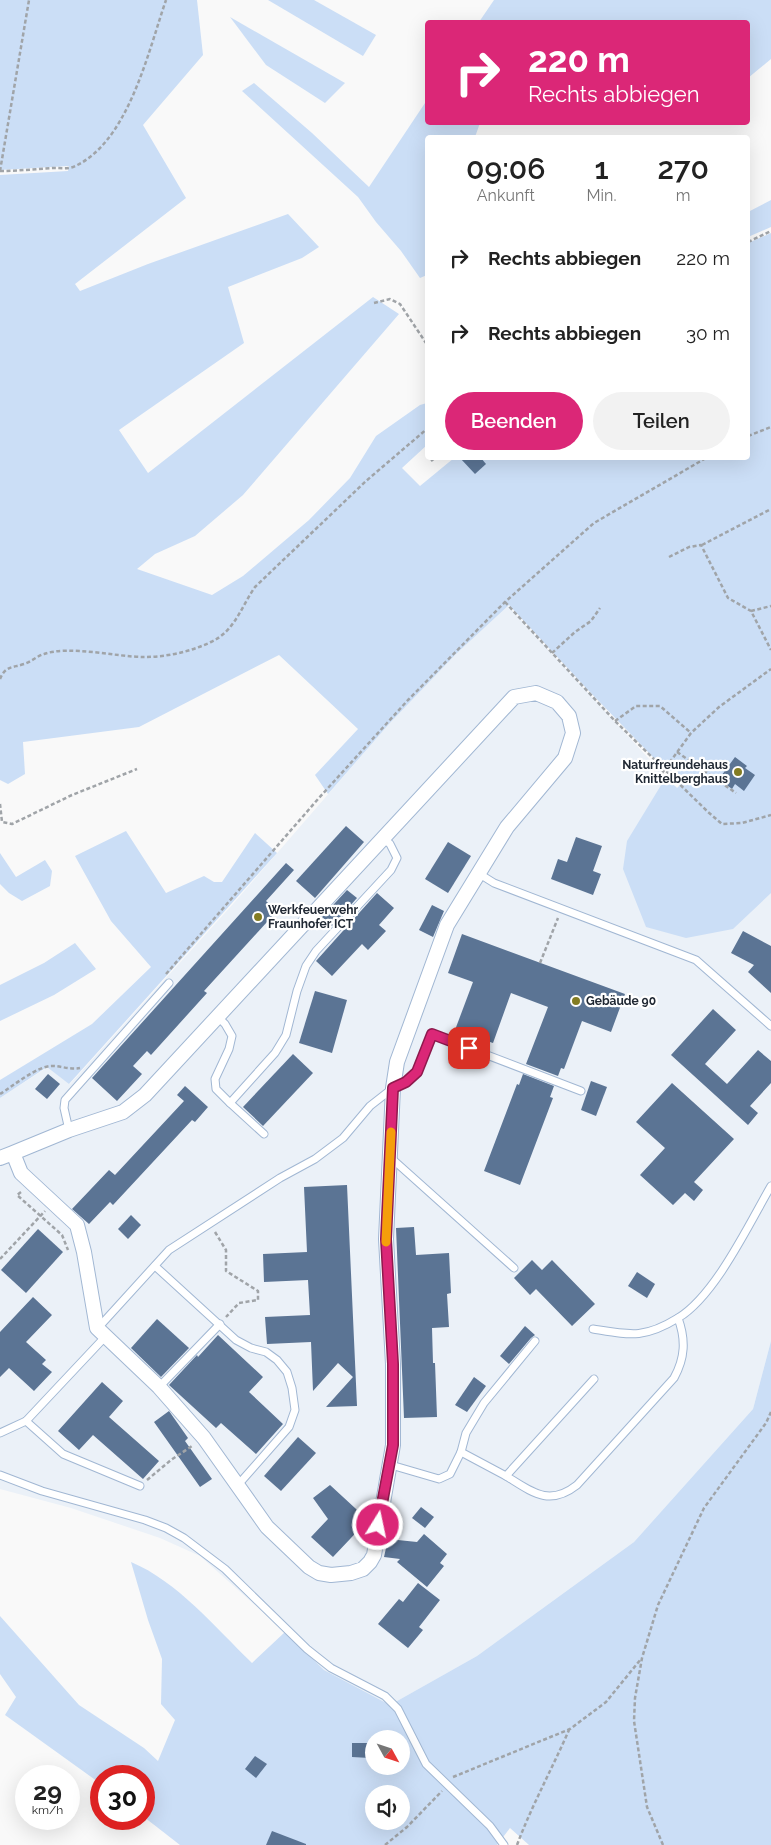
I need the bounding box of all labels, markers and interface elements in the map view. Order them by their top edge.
text: 220 m [528,39,630,80]
icon: right [445,40,510,105]
text: Rechts abbiegen [528,81,700,107]
text: 09:06 [466,151,546,186]
text: 1 [594,151,609,186]
text: 270 [658,151,709,186]
text: Ankunft [477,186,535,205]
text: Min. [587,186,616,205]
text: m [676,186,691,205]
icon: right [445,244,473,272]
text: Rechts abbiegen [488,247,641,269]
text: 220 m [676,247,730,269]
icon: right [445,319,473,347]
text: Rechts abbiegen [488,322,641,344]
text: 30 m [686,322,730,344]
button: Beenden [445,392,583,450]
button: Teilen [593,392,730,450]
place label: Naturfreundehaus Knittelberghaus [622,758,728,786]
marker: Naturfreundehaus Knittelberghaus [732,766,744,778]
place label: Werkfeuerwehr Fraunhofer ICT [268,903,358,931]
marker: Werkfeuerwehr Fraunhofer ICT [252,911,264,923]
place label: Gebäude 90 [586,994,656,1008]
marker: Gebäude 90 [570,995,582,1007]
pin [448,1027,490,1069]
icon: arrive [455,1034,483,1062]
position arrow [351,1498,403,1550]
north arrow [365,1730,410,1775]
map controls [365,1730,410,1830]
speed limit sign: 30 [90,1765,155,1830]
text: 29 [33,1776,62,1806]
button: sound [365,1785,410,1830]
text: km/h [32,1803,63,1817]

